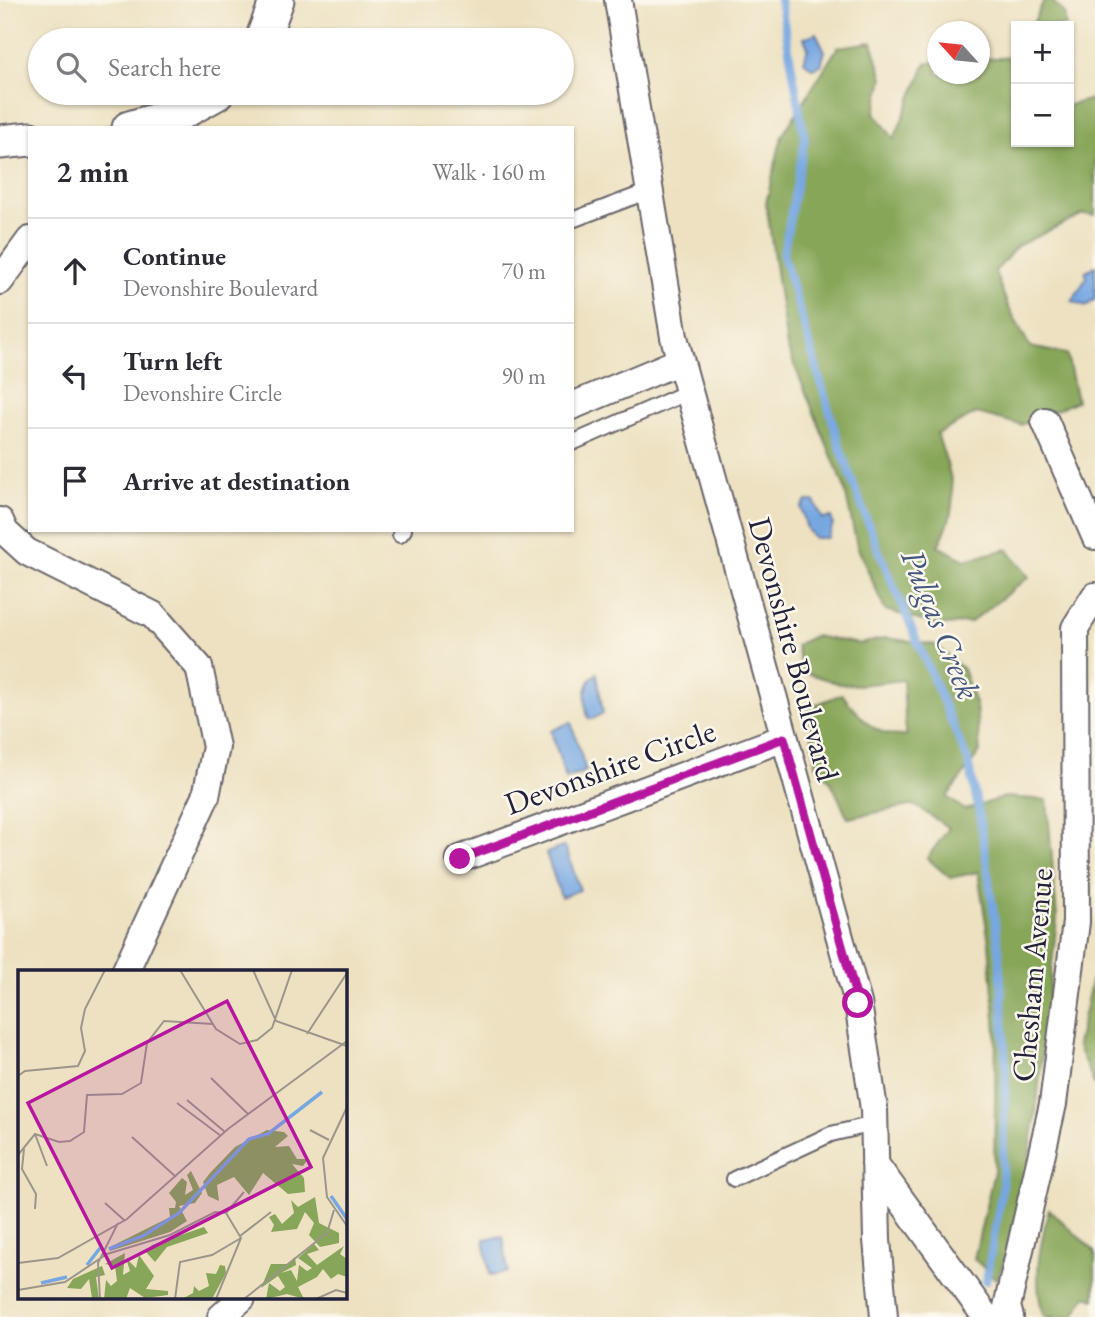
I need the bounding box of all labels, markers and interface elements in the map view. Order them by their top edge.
north arrow [927,21,990,84]
map controls [1011,21,1074,147]
button: + [1011,21,1074,84]
search box [28,28,574,105]
icon: search [52,48,90,86]
text: Search here [108,50,221,84]
button: − [1011,84,1074,147]
text: 2 min [56,152,129,191]
text: Walk · 160 m [432,157,546,187]
text: Continue [123,239,226,273]
icon: ahead [56,252,94,290]
text: 70 m [501,256,546,286]
text: Devonshire Boulevard [123,273,318,303]
text: Turn left [123,344,222,378]
icon: left [56,357,94,395]
text: 90 m [501,361,546,391]
text: Devonshire Circle [123,378,282,408]
icon: arrive [56,462,94,500]
text: Arrive at destination [123,464,350,498]
street label: Devonshire Boulevard [739,512,850,786]
water label: Pulgas Creek [891,542,991,706]
street label: Devonshire Circle [499,709,721,825]
route end [444,843,475,874]
street label: Chesham Avenue [1002,866,1062,1084]
inset map [18,970,346,1300]
route start [842,987,873,1018]

